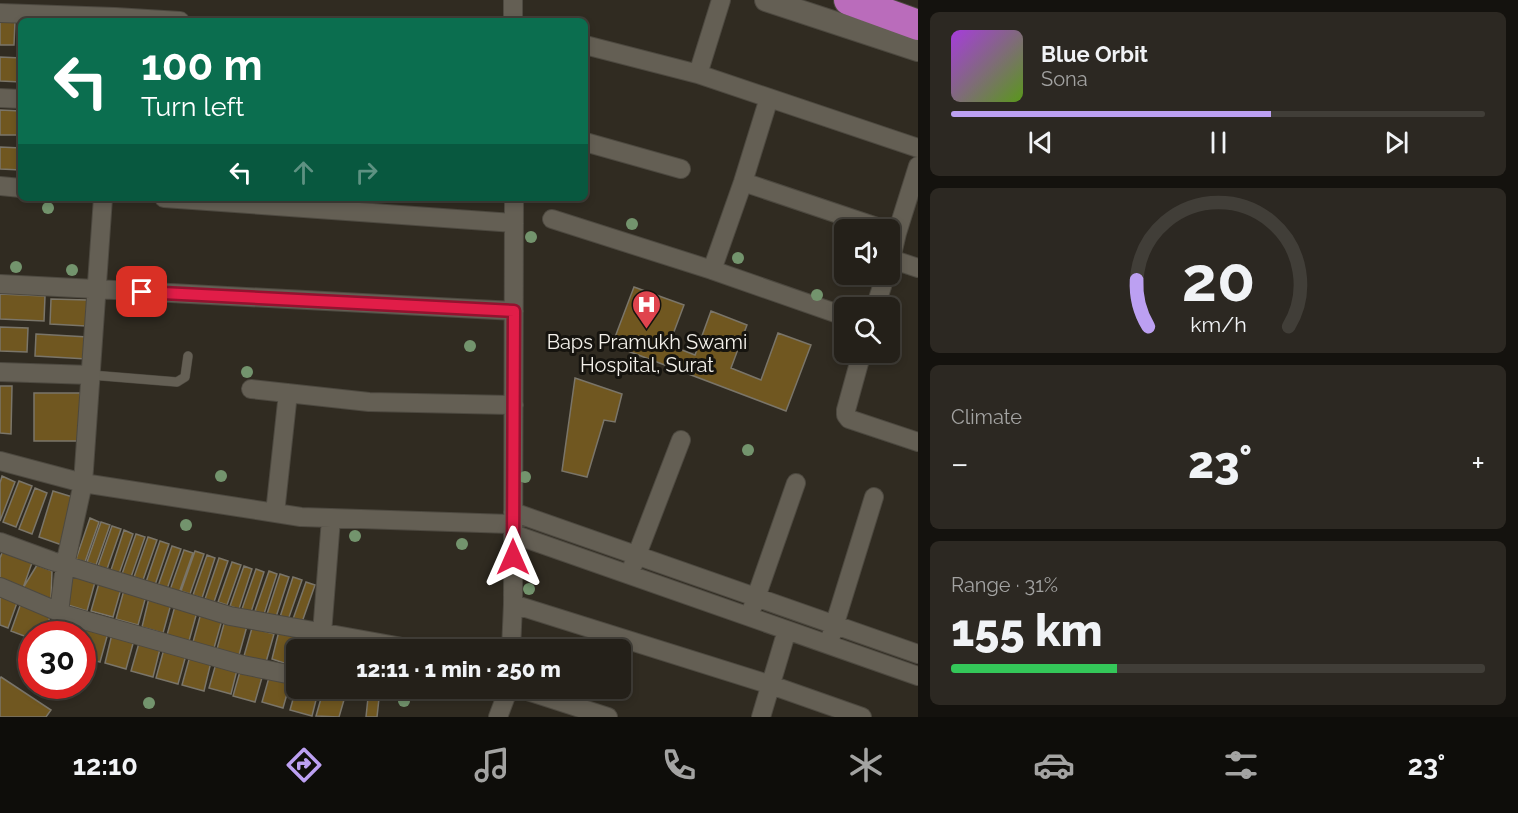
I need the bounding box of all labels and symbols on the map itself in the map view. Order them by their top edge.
pin [116,266,167,317]
hospital icon: Baps Pramukh Swami Hospital, Surat [631,288,663,330]
place label: Baps Pramukh Swami Hospital, Surat [547,330,747,377]
position arrow [481,525,545,589]
speed limit sign: 30 [18,621,96,699]

